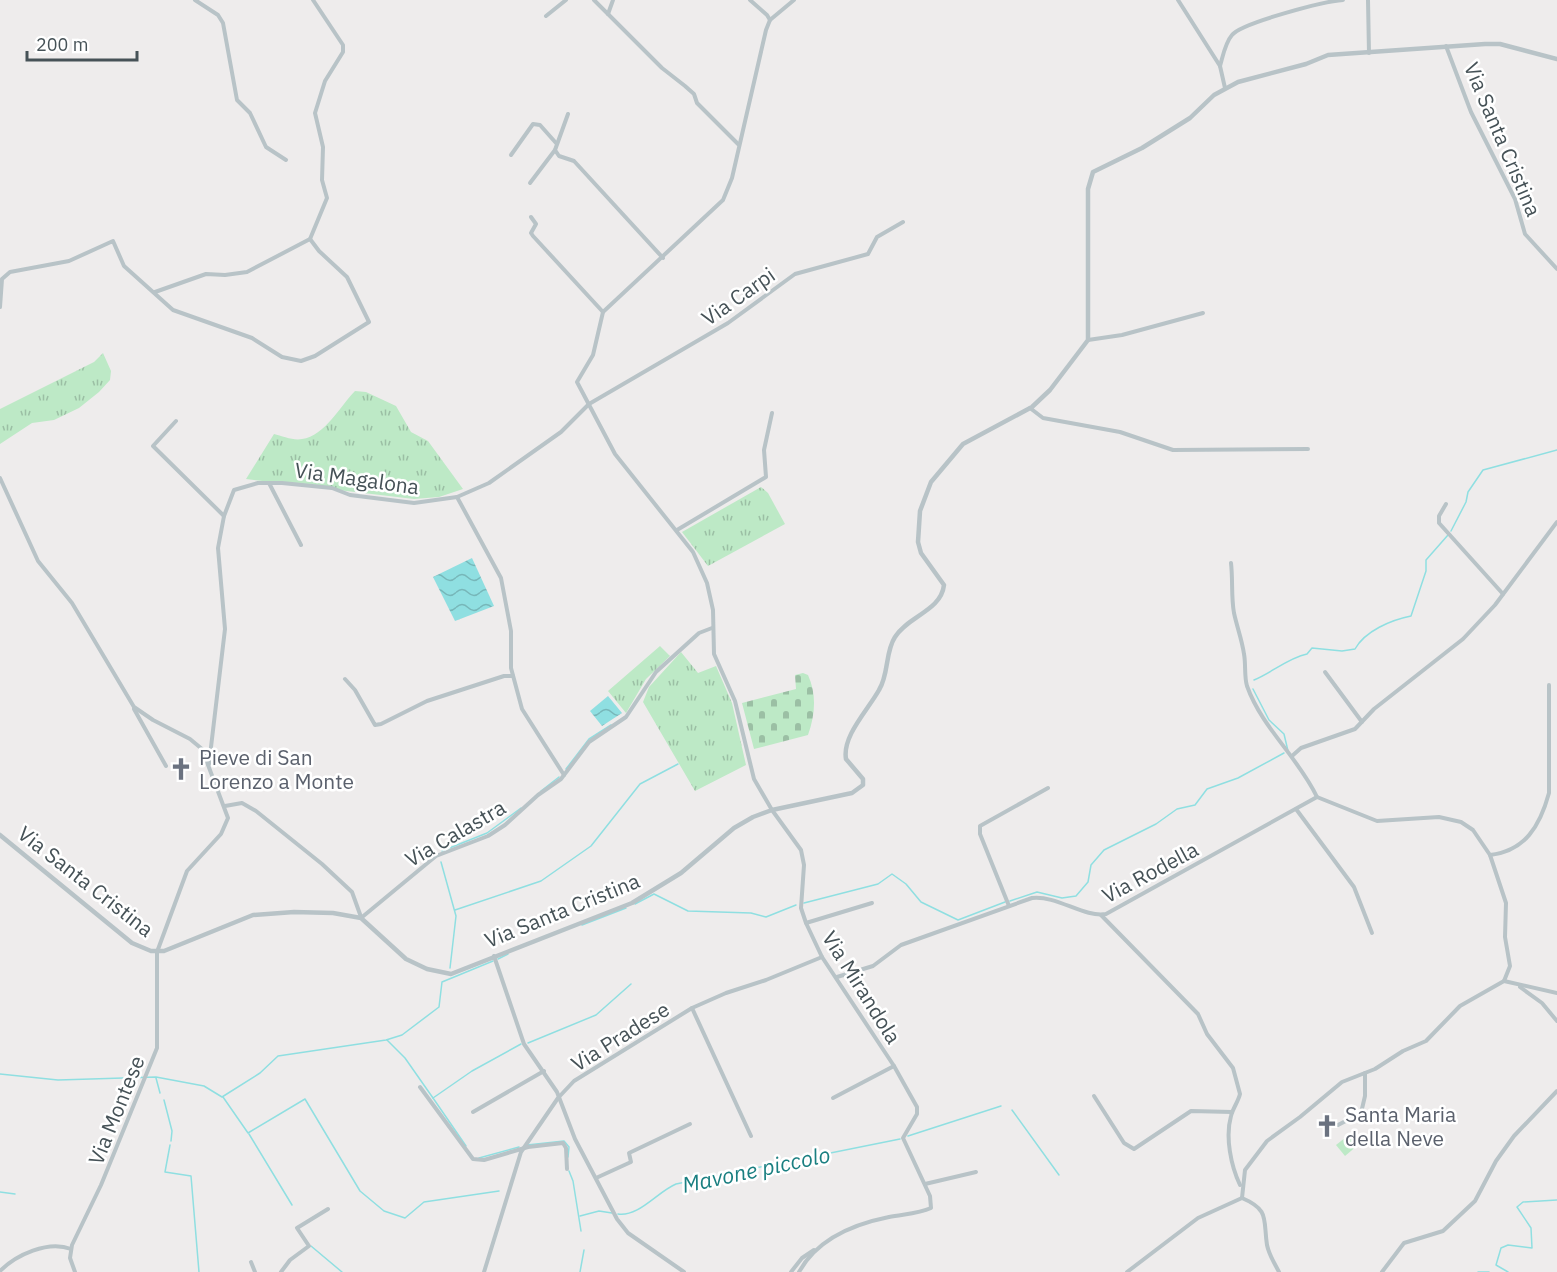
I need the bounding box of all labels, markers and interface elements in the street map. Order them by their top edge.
scale bar [27,24,136,62]
text: 200 m [36,33,88,56]
street label: Via Santa Cristina [1458,58,1548,220]
street label: Via Carpi [696,261,780,331]
street label: Via Magalona [293,455,421,501]
place label: Pieve di San Lorenzo a Monte [199,743,354,795]
church icon: Pieve di San Lorenzo a Monte [168,756,194,782]
street label: Via Calastra [400,793,510,873]
street label: Via Santa Cristina [12,819,160,943]
street label: Via Rodella [1097,835,1203,909]
street label: Via Santa Cristina [480,866,644,954]
street label: Via Mirandola [816,925,908,1049]
street label: Via Pradese [566,995,674,1077]
street label: Via Montese [81,1051,151,1169]
place label: Santa Maria della Neve [1345,1100,1456,1152]
church icon: Santa Maria della Neve [1314,1113,1340,1139]
water label: Mavone piccolo [679,1139,833,1199]

